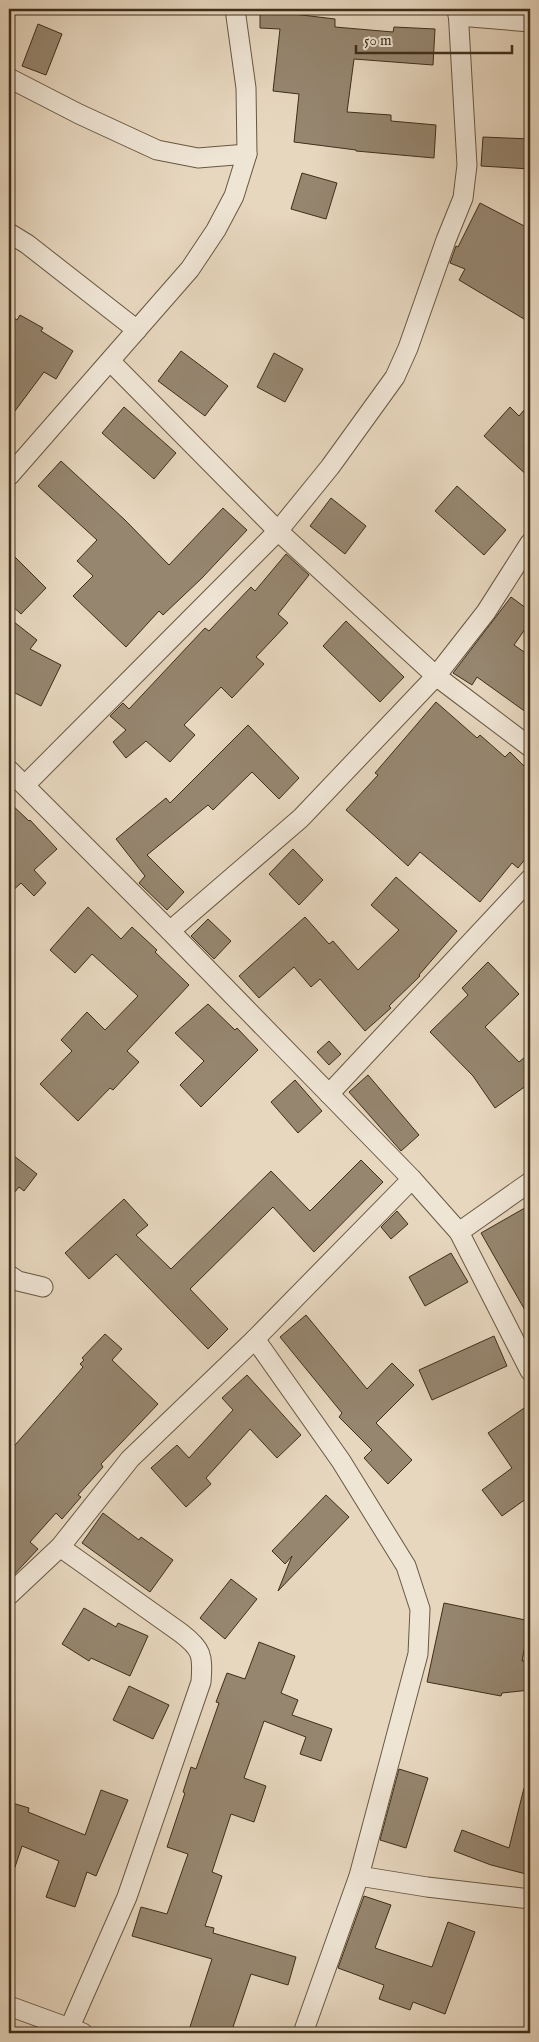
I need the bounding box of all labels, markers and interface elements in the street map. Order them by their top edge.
scale bar [356,22,513,54]
text: 50 m [364,31,392,50]

